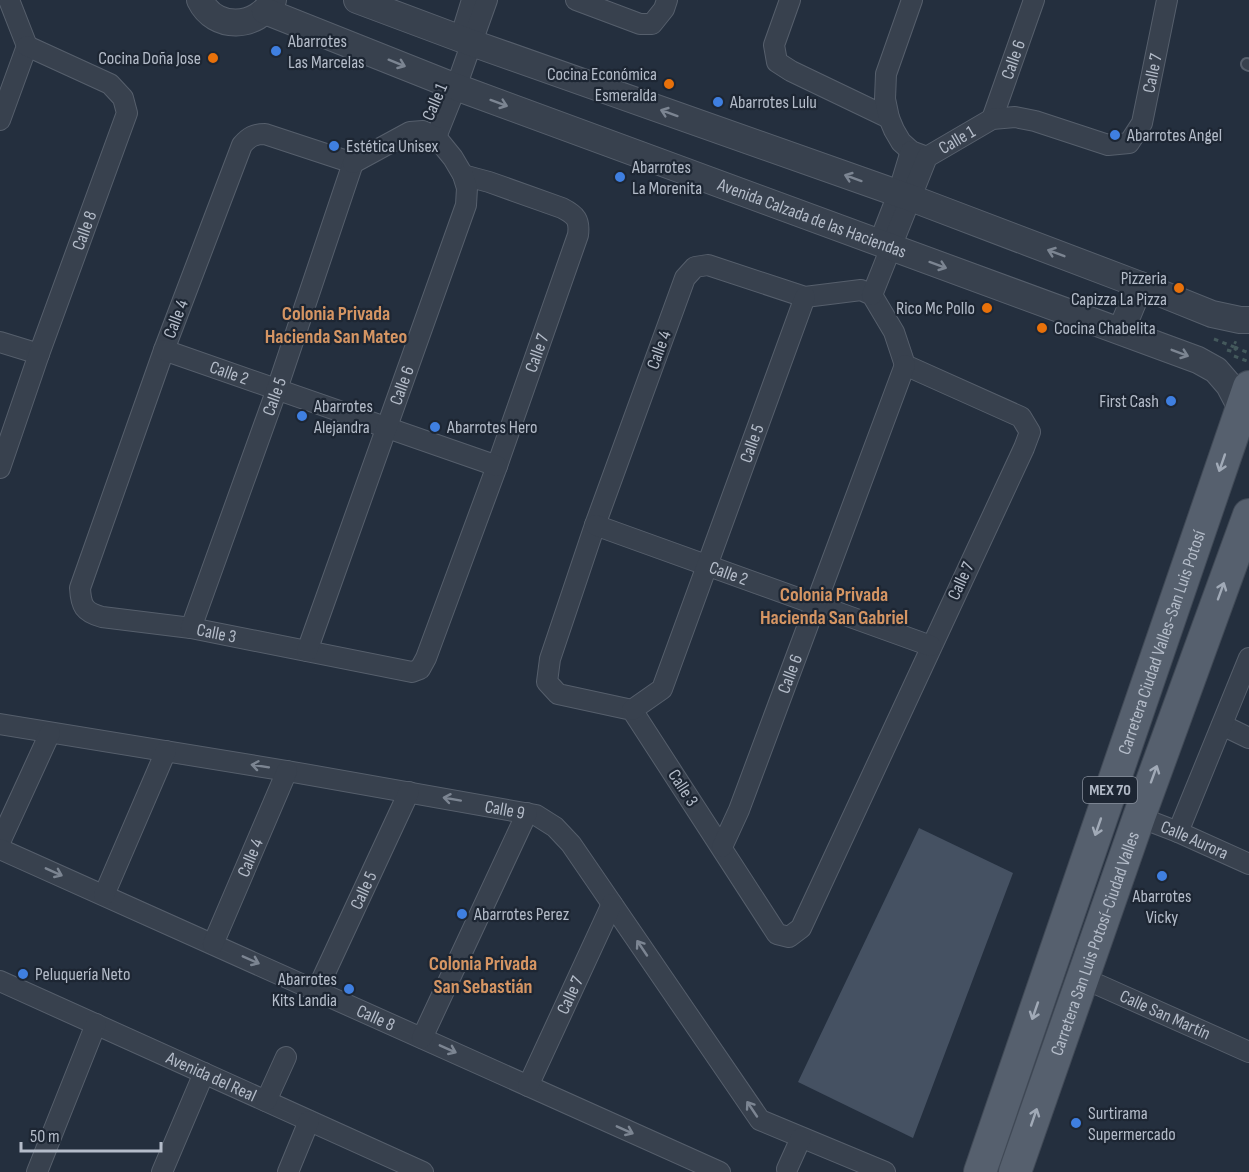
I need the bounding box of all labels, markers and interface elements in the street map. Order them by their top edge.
place label: Abarrotes Las Marcelas [287,31,365,73]
street label: Calle 6 [996,37,1030,82]
marker: Abarrotes Las Marcelas [269,44,283,58]
place label: Cocina Doña Jose [98,48,201,69]
marker: Cocina Doña Jose [206,51,220,65]
street label: Calle 7 [1138,51,1167,95]
one-way arrow [387,59,406,70]
place label: Cocina Económica Esmeralda [547,64,657,106]
marker: Cocina Económica Esmeralda [662,77,676,91]
street label: Calle 1 [418,80,452,124]
place label: Abarrotes Lulu [729,92,817,113]
marker: Abarrotes Lulu [711,95,725,109]
one-way arrow [489,98,508,109]
one-way arrow [661,107,679,118]
street label: Calle 1 [935,120,979,158]
place label: Abarrotes Angel [1126,125,1222,146]
marker: Abarrotes Angel [1108,128,1122,142]
place label: Estética Unisex [346,136,439,157]
marker: Estética Unisex [327,139,341,153]
place label: Abarrotes La Morenita [631,157,702,199]
marker: Abarrotes La Morenita [613,170,627,184]
one-way arrow [844,172,863,183]
street label: Avenida Calzada de las Haciendas [714,173,909,262]
street label: Calle 8 [67,208,101,253]
one-way arrow [1047,247,1066,258]
one-way arrow [928,260,947,271]
place label: Pizzeria Capizza La Pizza [1071,268,1167,310]
marker: Pizzeria Capizza La Pizza [1172,281,1186,295]
street label: Calle 4 [159,296,193,341]
place label: Rico Mc Pollo [896,298,975,319]
marker: Rico Mc Pollo [980,301,994,315]
district label: Colonia Privada Hacienda San Mateo [265,302,407,349]
place label: Cocina Chabelita [1054,318,1156,339]
marker: Cocina Chabelita [1035,321,1049,335]
street label: Calle 4 [642,327,676,372]
street label: Calle 7 [520,330,553,375]
one-way arrow [1170,349,1189,360]
street label: Calle 2 [207,356,251,389]
street label: Calle 6 [385,363,418,408]
street label: Calle 5 [258,375,291,419]
place label: First Cash [1099,391,1159,412]
marker: First Cash [1164,394,1178,408]
place label: Abarrotes Alejandra [313,396,373,438]
marker: Abarrotes Alejandra [295,409,309,423]
place label: Abarrotes Hero [446,417,537,438]
marker: Abarrotes Hero [428,420,442,434]
street label: Calle 5 [735,421,768,466]
one-way arrow [1215,453,1226,472]
street label: Carretera Ciudad Valles-San Luis Potosí [1113,527,1210,757]
street label: Calle 2 [706,557,751,590]
street label: Calle 7 [943,558,979,603]
one-way arrow [1216,582,1227,601]
district label: Colonia Privada Hacienda San Gabriel [760,583,908,630]
street label: Calle 3 [195,619,238,647]
street label: Calle 6 [773,651,807,696]
one-way arrow [250,761,270,772]
one-way arrow [1150,765,1161,784]
street label: Calle 3 [663,766,703,810]
road number: MEX 70 [1083,777,1137,803]
one-way arrow [442,794,462,805]
street label: Calle 9 [483,796,526,823]
street label: Calle Aurora [1158,816,1232,864]
one-way arrow [1091,817,1102,836]
street label: Carretera San Luis Potosí-Ciudad Valles [1046,829,1144,1058]
street label: Calle 4 [232,835,268,880]
one-way arrow [44,867,62,879]
street label: Calle 5 [346,868,381,913]
marker: Abarrotes Vicky [1155,869,1169,883]
place label: Abarrotes Vicky [1132,886,1191,928]
place label: Abarrotes Perez [473,904,570,925]
marker: Abarrotes Perez [455,907,469,921]
one-way arrow [636,941,648,957]
district label: Colonia Privada San Sebastián [429,952,537,999]
one-way arrow [241,955,259,967]
place label: Peluquería Neto [35,964,130,985]
marker: Peluquería Neto [16,967,30,981]
place label: Abarrotes Kits Landia [272,969,337,1011]
street label: Calle 7 [552,972,588,1018]
marker: Abarrotes Kits Landia [342,982,356,996]
street label: Calle San Martín [1117,985,1214,1044]
street label: Calle 8 [353,1000,399,1035]
one-way arrow [1029,1001,1040,1020]
one-way arrow [438,1044,456,1056]
street label: Avenida del Real [162,1047,260,1106]
one-way arrow [746,1102,758,1118]
place label: Surtirama Supermercado [1088,1103,1176,1145]
one-way arrow [1030,1108,1041,1127]
scale bar [21,1115,160,1153]
marker: Surtirama Supermercado [1069,1116,1083,1130]
one-way arrow [616,1124,634,1136]
text: 50 m [30,1126,60,1147]

